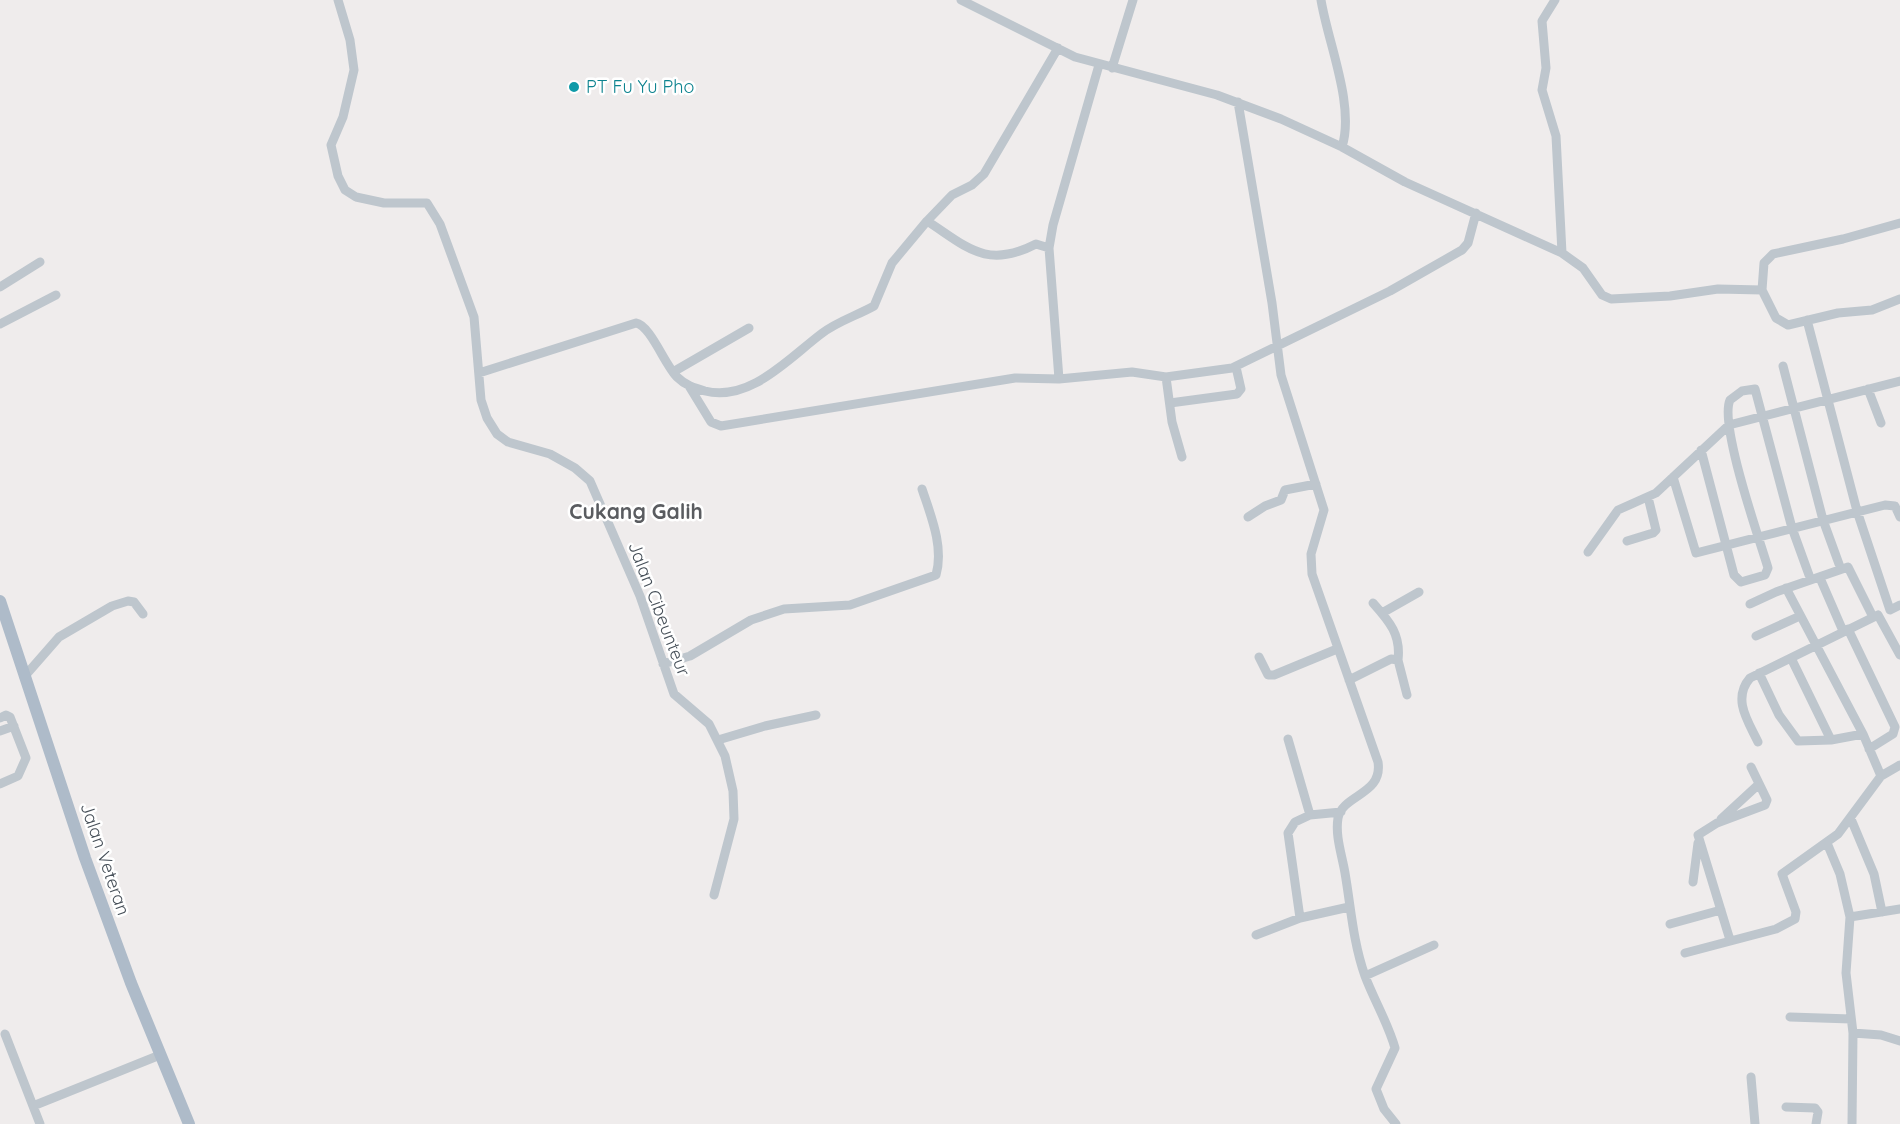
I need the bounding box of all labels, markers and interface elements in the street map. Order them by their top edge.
place label: PT Fu Yu Pho [586,75,694,98]
marker: PT Fu Yu Pho [567,80,581,94]
district label: Cukang Galih [569,498,703,524]
street label: Jalan Cibeunteur [623,538,696,679]
street label: Jalan Veteran [75,800,135,918]

